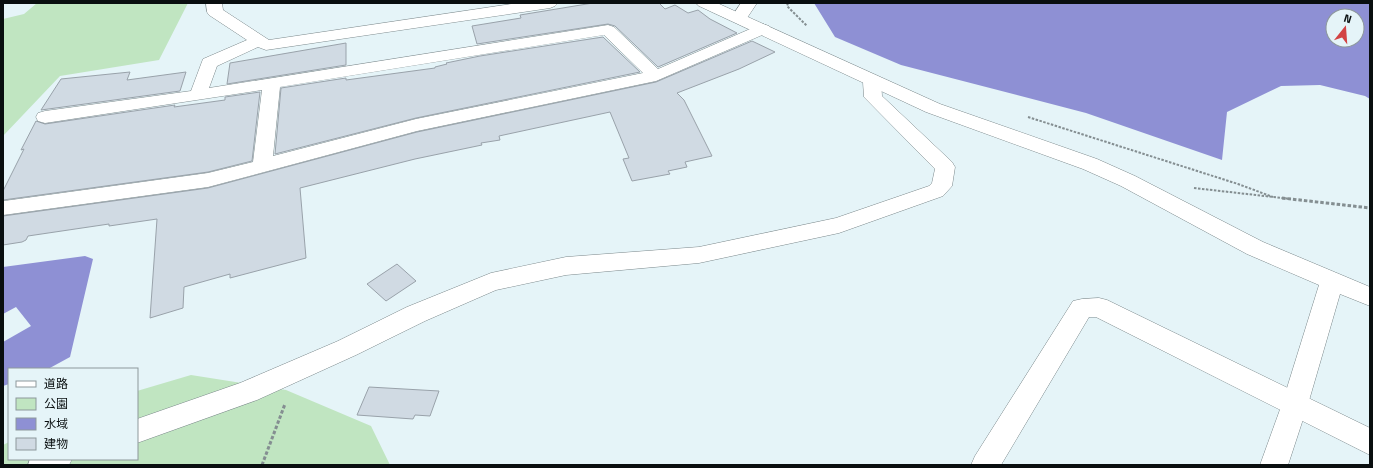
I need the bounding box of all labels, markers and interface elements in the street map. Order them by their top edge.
north arrow [1325,8,1365,48]
text: N [1342,10,1354,27]
legend [8,368,138,460]
text: 道路 [44,374,68,393]
text: 公園 [44,394,68,413]
text: 水域 [44,414,68,433]
text: 建物 [44,434,68,453]

